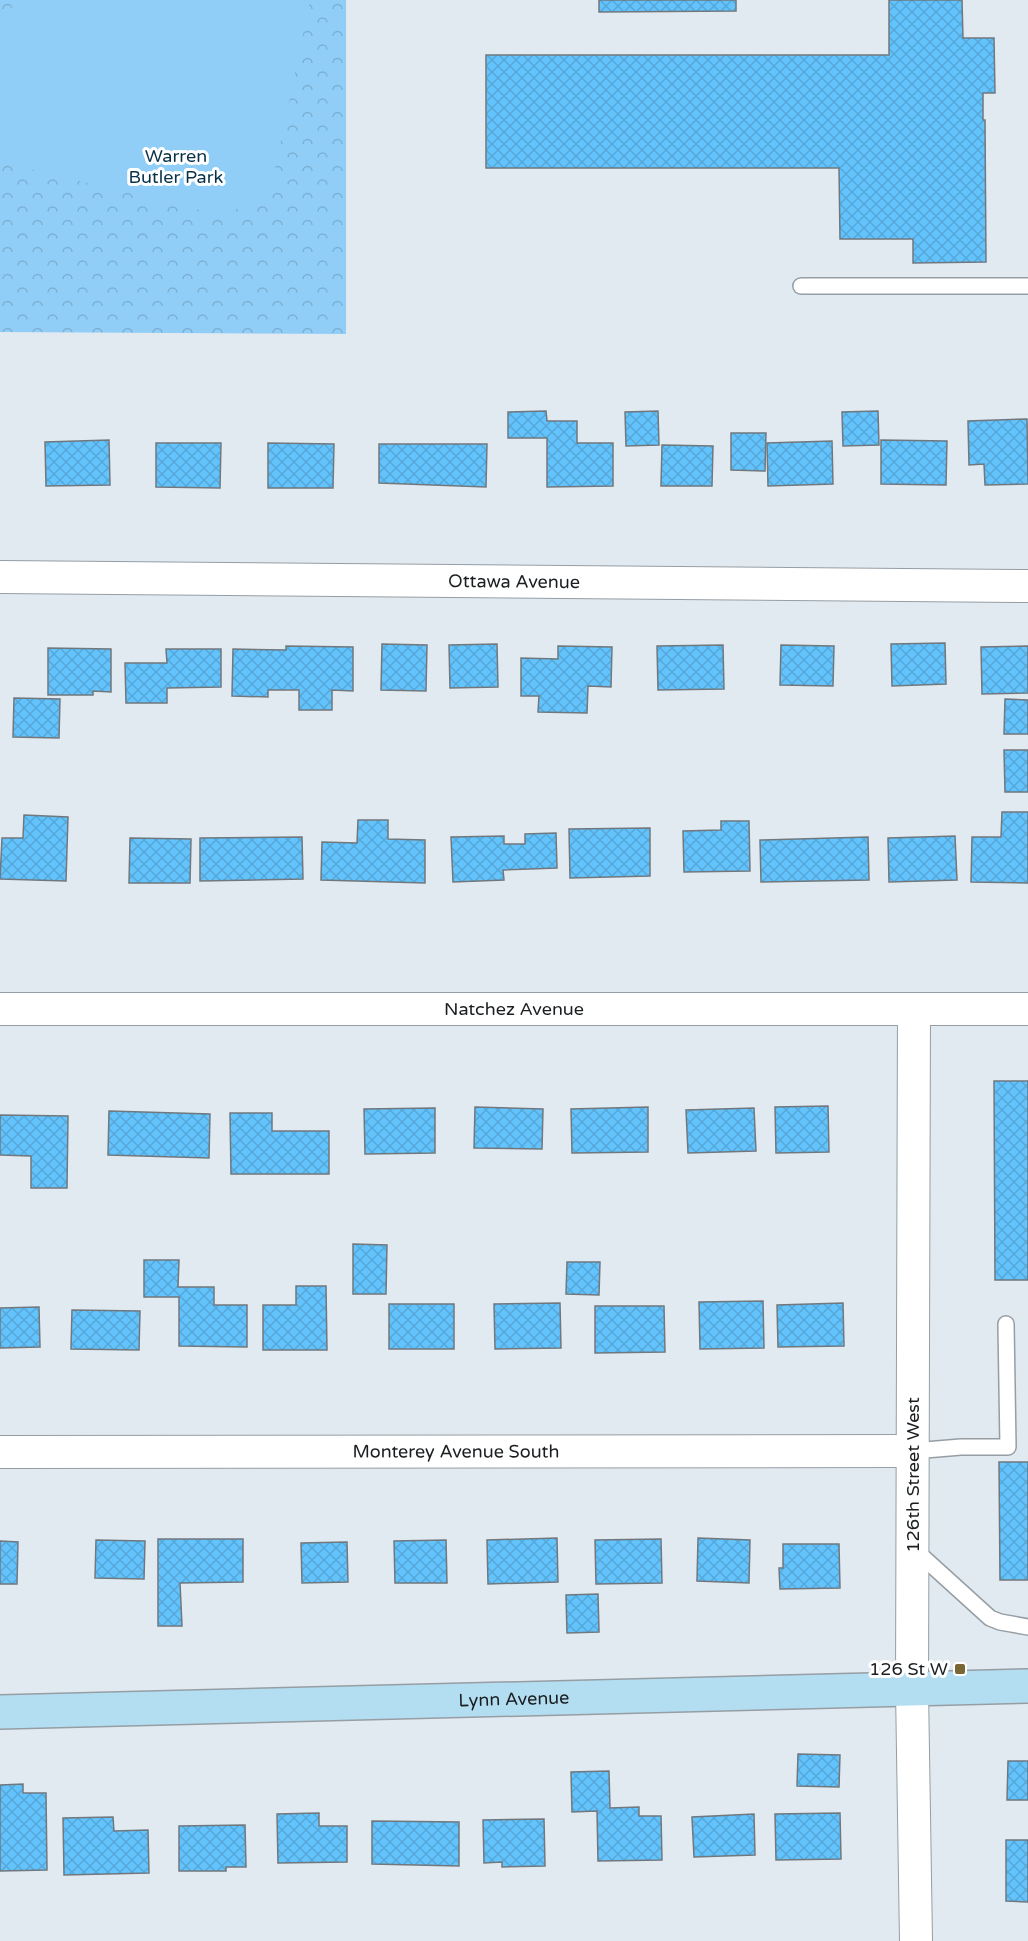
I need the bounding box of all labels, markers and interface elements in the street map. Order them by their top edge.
park label: Warren Butler Park [129,145,224,188]
street label: Ottawa Avenue [448,570,580,593]
street label: Natchez Avenue [444,998,584,1020]
street label: 126th Street West [902,1397,924,1553]
street label: Monterey Avenue South [353,1440,559,1463]
place label: 126 St W [869,1658,948,1680]
marker: 126 St W [953,1662,967,1676]
street label: Lynn Avenue [458,1687,570,1711]

